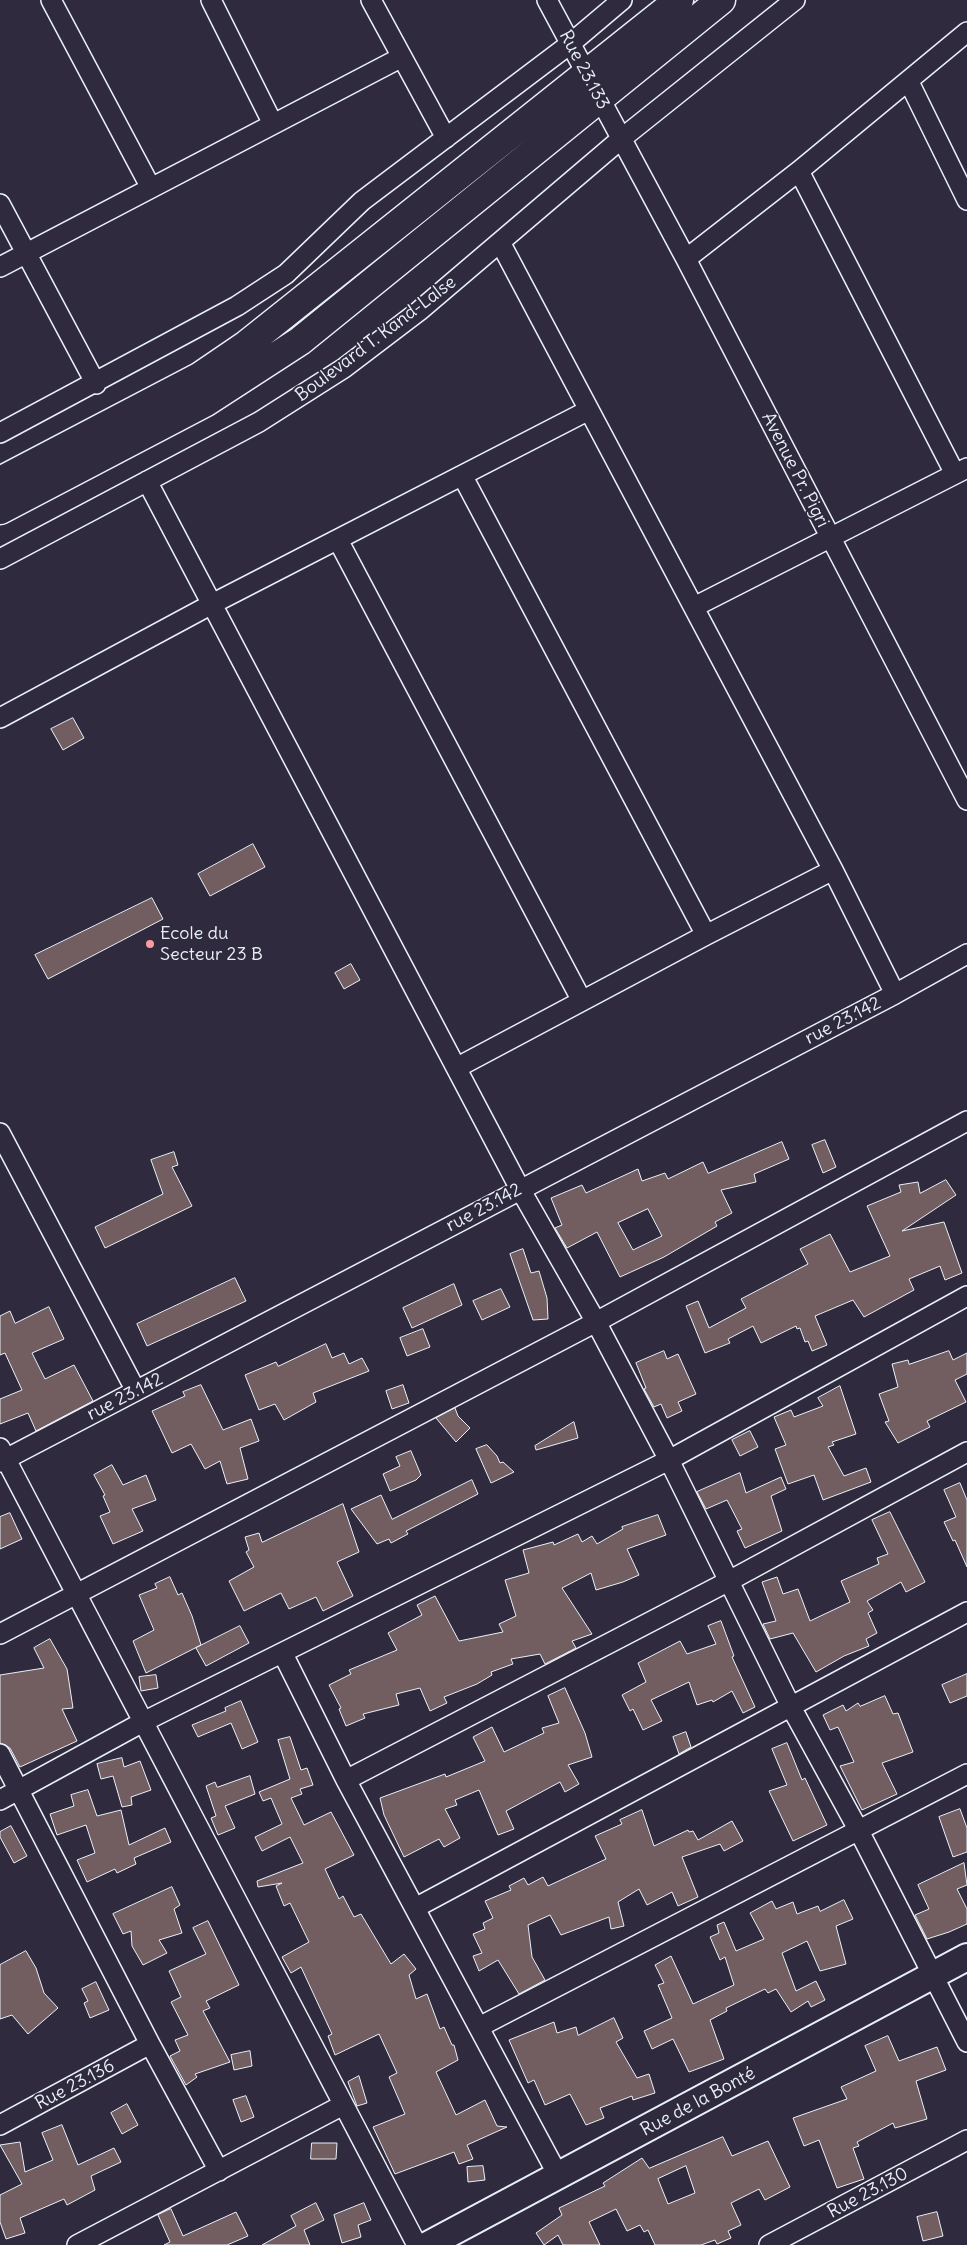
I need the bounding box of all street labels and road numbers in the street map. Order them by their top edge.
street label: Rue 23.133 [554,27,614,113]
street label: Boulevard T. Kand-Lalse [291,272,461,406]
street label: Avenue Pr. Pigri [757,409,833,531]
street label: rue 23.142 [801,993,885,1049]
street label: rue 23.142 [443,1179,525,1237]
street label: rue 23.142 [83,1369,167,1425]
street label: Rue 23.136 [32,2055,118,2115]
street label: Rue de la Bonté [637,2063,759,2141]
street label: Rue 23.130 [824,2163,912,2223]

